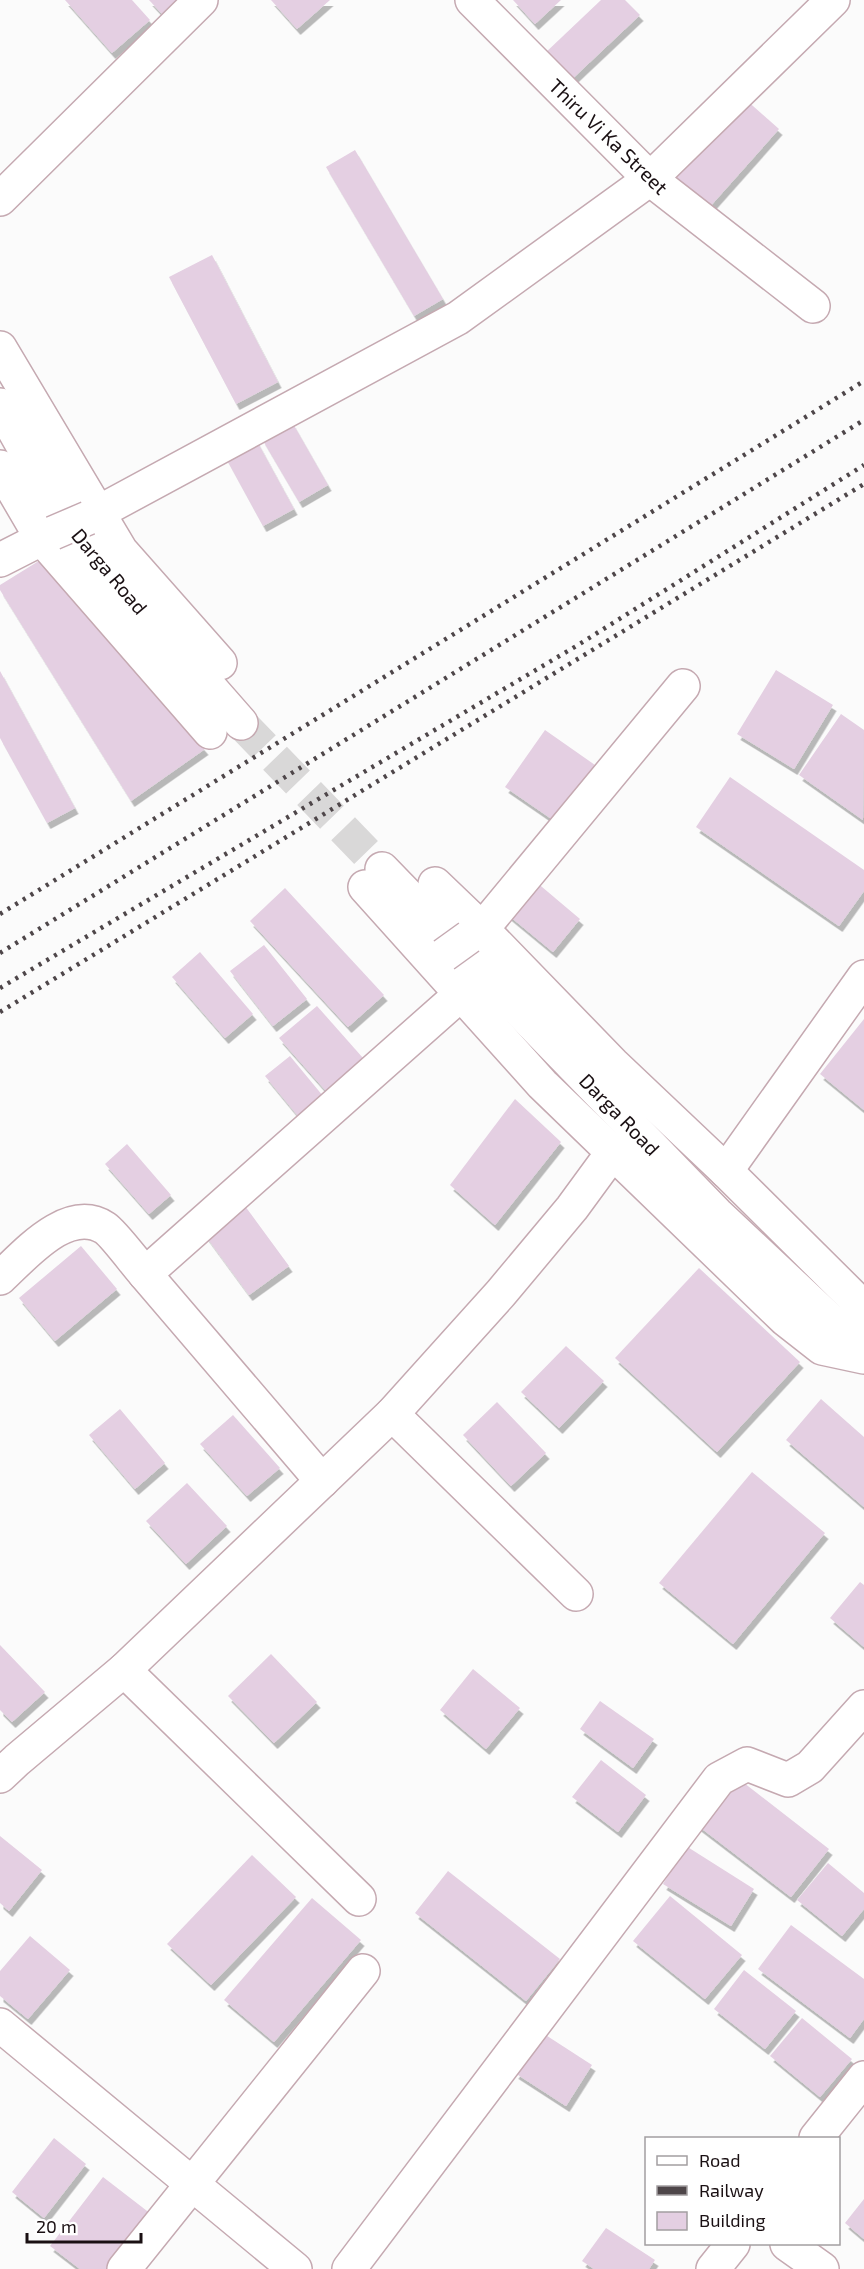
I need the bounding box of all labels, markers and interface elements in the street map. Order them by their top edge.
street label: Thiru Vi Ka Street [545,73,674,199]
street label: Darga Road [67,523,153,619]
street label: Darga Road [575,1068,665,1160]
legend [645,2137,840,2245]
text: Road [699,2149,740,2171]
text: Railway [699,2179,764,2201]
scale bar [27,2206,141,2244]
text: Building [699,2209,766,2231]
text: 20 m [36,2215,77,2237]

